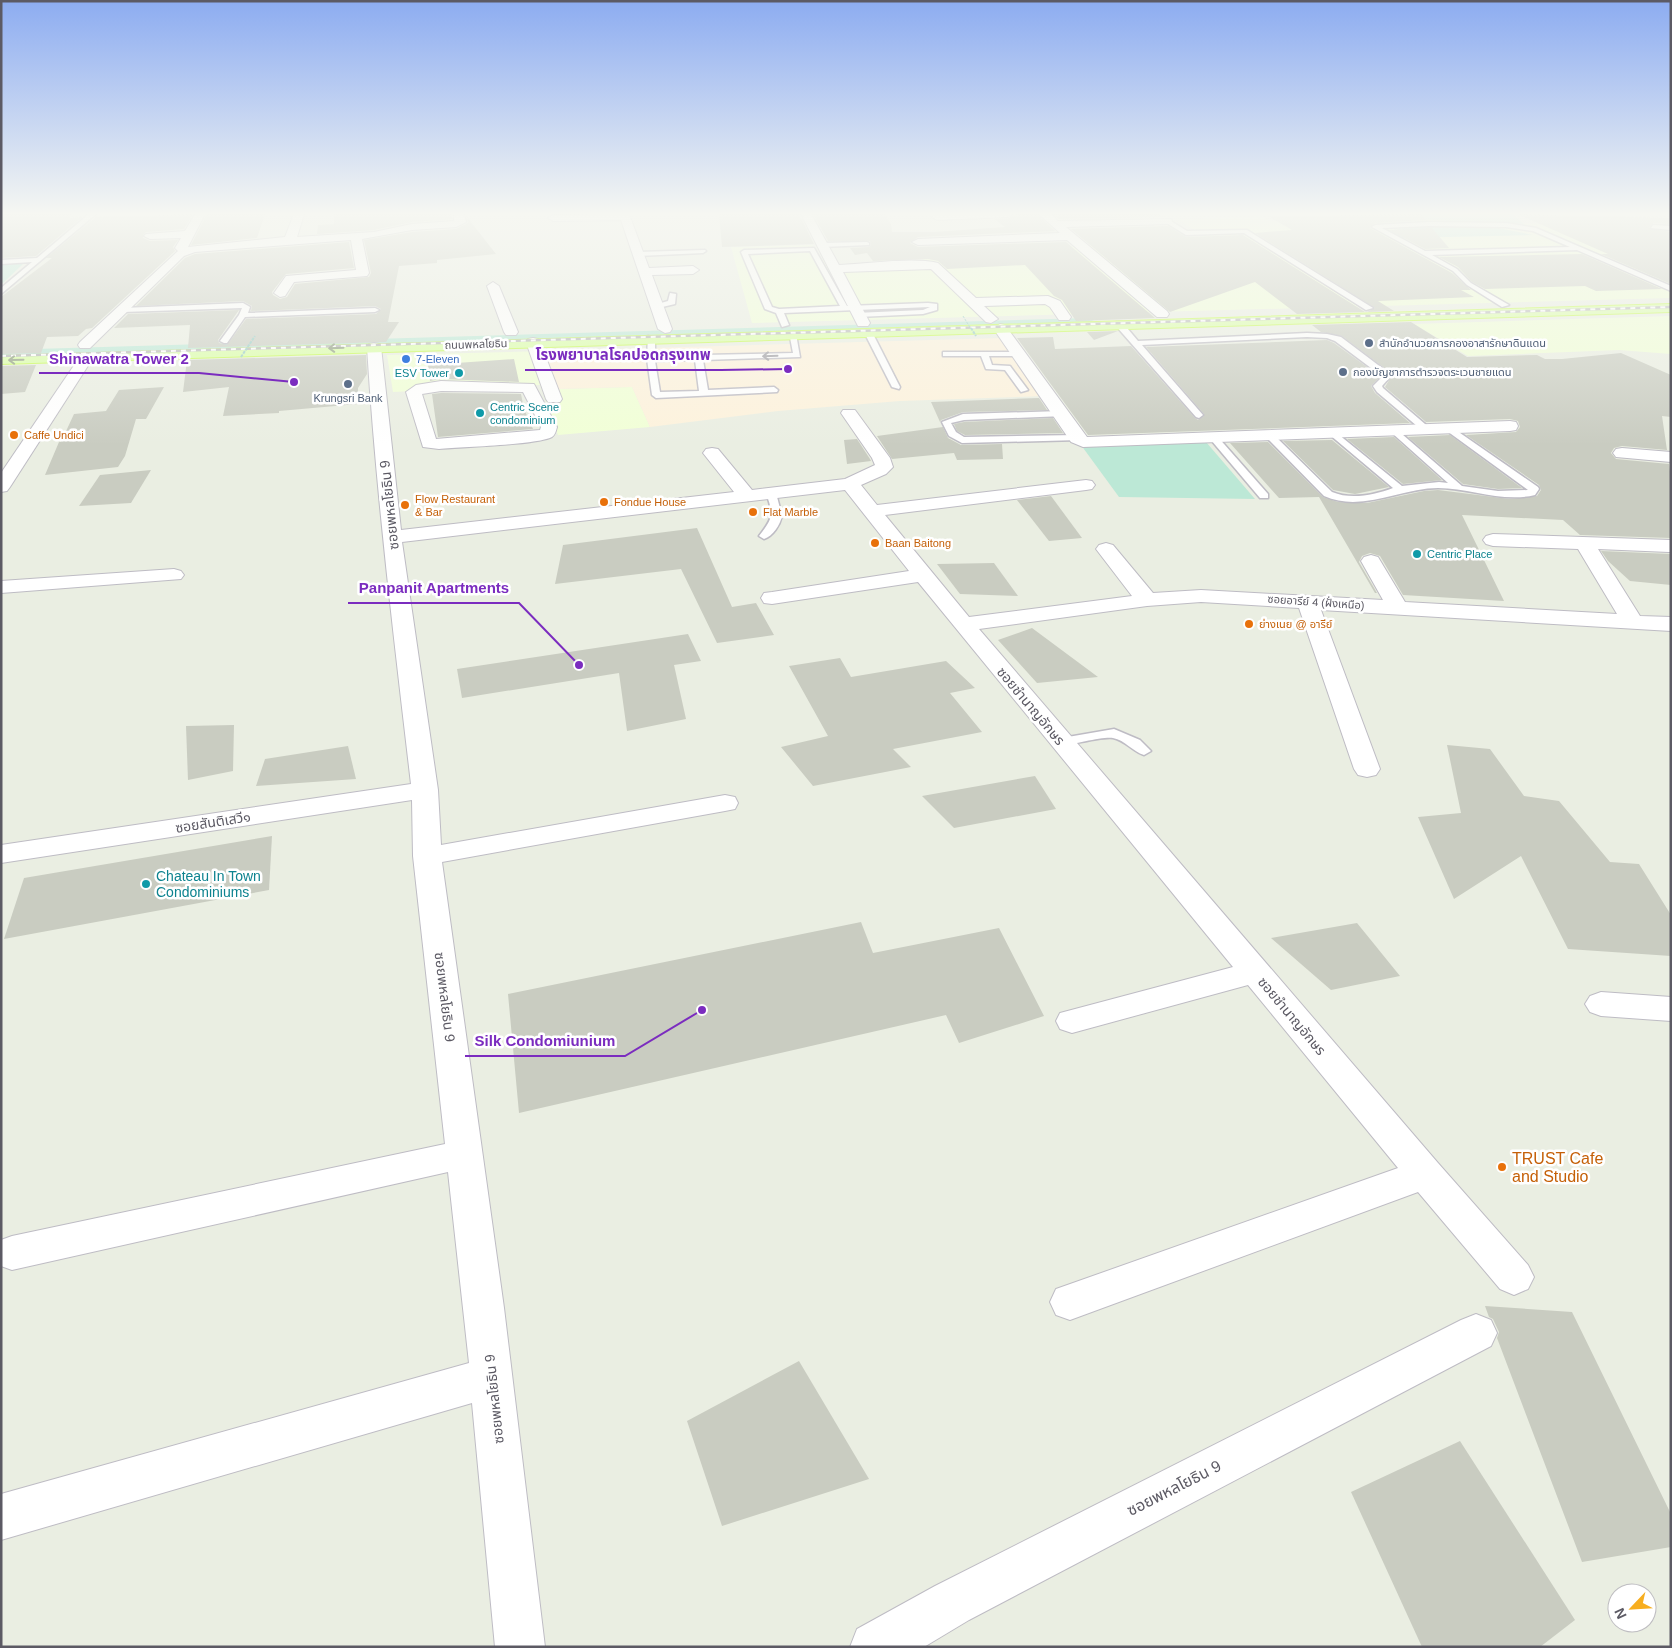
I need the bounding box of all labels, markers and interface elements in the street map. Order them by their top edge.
street label: ถนนพหลโยธิน [444,337,508,351]
marker: สำนักอำนวยการกองอาสารักษาดินแดน [1363,337,1375,349]
place label: สำนักอำนวยการกองอาสารักษาดินแดน [1379,337,1546,349]
callout: โรงพยาบาลโรคปอดกรุงเทพ [525,340,721,370]
callout: Shinawatra Tower 2 [39,343,199,373]
one-way arrow [328,344,344,353]
text: โรงพยาบาลโรคปอดกรุงเทพ [535,346,711,364]
text: Shinawatra Tower 2 [49,350,189,367]
one-way arrow [762,351,778,361]
marker: 7-Eleven [400,353,412,365]
place label: 7-Eleven [416,353,459,365]
one-way arrow [9,355,25,364]
marker: กองบัญชาการตำรวจตระเวนชายแดน [1337,366,1349,378]
place label: กองบัญชาการตำรวจตระเวนชายแดน [1353,366,1512,378]
place label: ESV Tower [395,367,449,379]
marker: ESV Tower [453,367,465,379]
marker: Krungsri Bank [342,378,354,390]
place label: Krungsri Bank [313,392,383,404]
place label: Centric Scene condominium [490,401,559,426]
marker: Centric Scene condominium [474,407,486,419]
marker: Caffe Undici [8,429,20,441]
place label: Caffe Undici [24,429,84,441]
street label: ซอยพหลโยธิน 9 [376,459,402,551]
place label: Flow Restaurant & Bar [415,493,495,518]
marker: Fondue House [598,496,610,508]
place label: Fondue House [614,496,686,508]
marker: Flow Restaurant & Bar [399,499,411,511]
marker: Flat Marble [747,506,759,518]
place label: Flat Marble [763,506,818,518]
marker: Baan Baitong [869,537,881,549]
place label: Baan Baitong [885,537,951,549]
marker: Centric Place [1411,548,1423,560]
place label: Centric Place [1427,548,1492,560]
callout: Panpanit Apartments [348,573,519,603]
text: Panpanit Apartments [359,579,509,596]
street label: ซอยอารีย์ 4 (ฝั่งเหนือ) [1267,591,1365,611]
marker: ย่างเนย @ อารีย์ [1243,618,1255,630]
place label: ย่างเนย @ อารีย์ [1259,618,1332,630]
street label: ซอยชำนาญอักษร [994,664,1068,748]
street label: ซอยสันติเสวี๑ [174,808,252,836]
place label: Chateau In Town Condominiums [156,868,261,900]
marker: Chateau In Town Condominiums [140,878,152,890]
street label: ซอยพหลโยธิน 9 [432,951,458,1043]
street label: ซอยชำนาญอักษร [1255,974,1329,1058]
callout: Silk Condomiunium [465,1026,625,1056]
text: Silk Condomiunium [475,1032,615,1049]
place label: TRUST Cafe and Studio [1512,1150,1603,1185]
marker: TRUST Cafe and Studio [1496,1161,1508,1173]
street label: ซอยพหลโยธิน 9 [481,1353,507,1445]
street label: ซอยพหลโยธิน 9 [1124,1457,1224,1519]
north arrow [1607,1583,1657,1633]
text: N [1611,1606,1630,1621]

